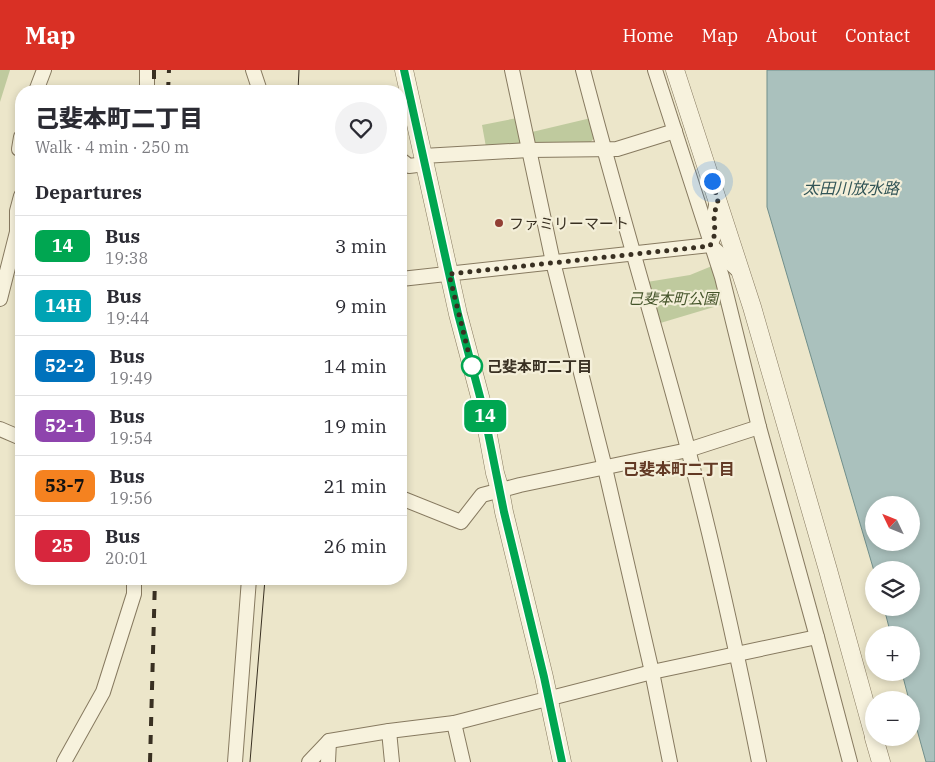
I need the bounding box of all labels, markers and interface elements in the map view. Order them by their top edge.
text: Map [25,19,75,51]
text: Home [622,24,674,47]
text: Map [702,24,738,47]
text: About [766,24,817,47]
text: Contact [845,24,910,47]
text: 己斐本町二丁目 [35,102,203,134]
button: heart [335,102,387,154]
text: Walk · 4 min · 250 m [35,137,189,157]
your location [700,169,725,194]
water label: 太田川放水路 [803,178,901,198]
text: Departures [35,180,142,204]
place label: ファミリーマート [509,214,629,233]
marker: ファミリーマート [493,217,505,229]
text: Bus [105,224,140,248]
text: 14 [52,234,73,257]
text: 3 min [335,234,387,258]
text: 19:38 [105,248,148,268]
text: Bus [106,284,141,308]
park label: 己斐本町公園 [628,289,720,308]
text: 14H [45,294,81,317]
text: 9 min [335,294,387,318]
text: 19:44 [106,308,149,328]
text: Bus [110,344,145,368]
text: 52-2 [45,354,85,377]
text: 14 min [324,354,387,378]
marker: 己斐本町二丁目 [461,355,483,377]
place label: 己斐本町二丁目 [487,357,592,376]
text: 19:49 [110,368,153,388]
line badge: 14 [462,400,508,432]
text: Bus [110,404,145,428]
text: 14 [474,404,496,427]
text: 52-1 [45,414,85,437]
text: 19 min [324,414,387,438]
text: 19:54 [110,428,153,448]
district label: 己斐本町二丁目 [623,459,735,479]
text: Bus [110,464,145,488]
text: 53-7 [45,474,85,497]
text: 21 min [324,474,387,498]
text: 19:56 [110,488,153,508]
north arrow [865,496,920,551]
map controls [865,496,920,746]
text: Bus [105,524,140,548]
text: 25 [52,534,73,557]
text: 26 min [324,534,387,558]
text: 20:01 [105,548,148,568]
button: layers [865,561,920,616]
button: + [865,626,920,681]
button: − [865,691,920,746]

